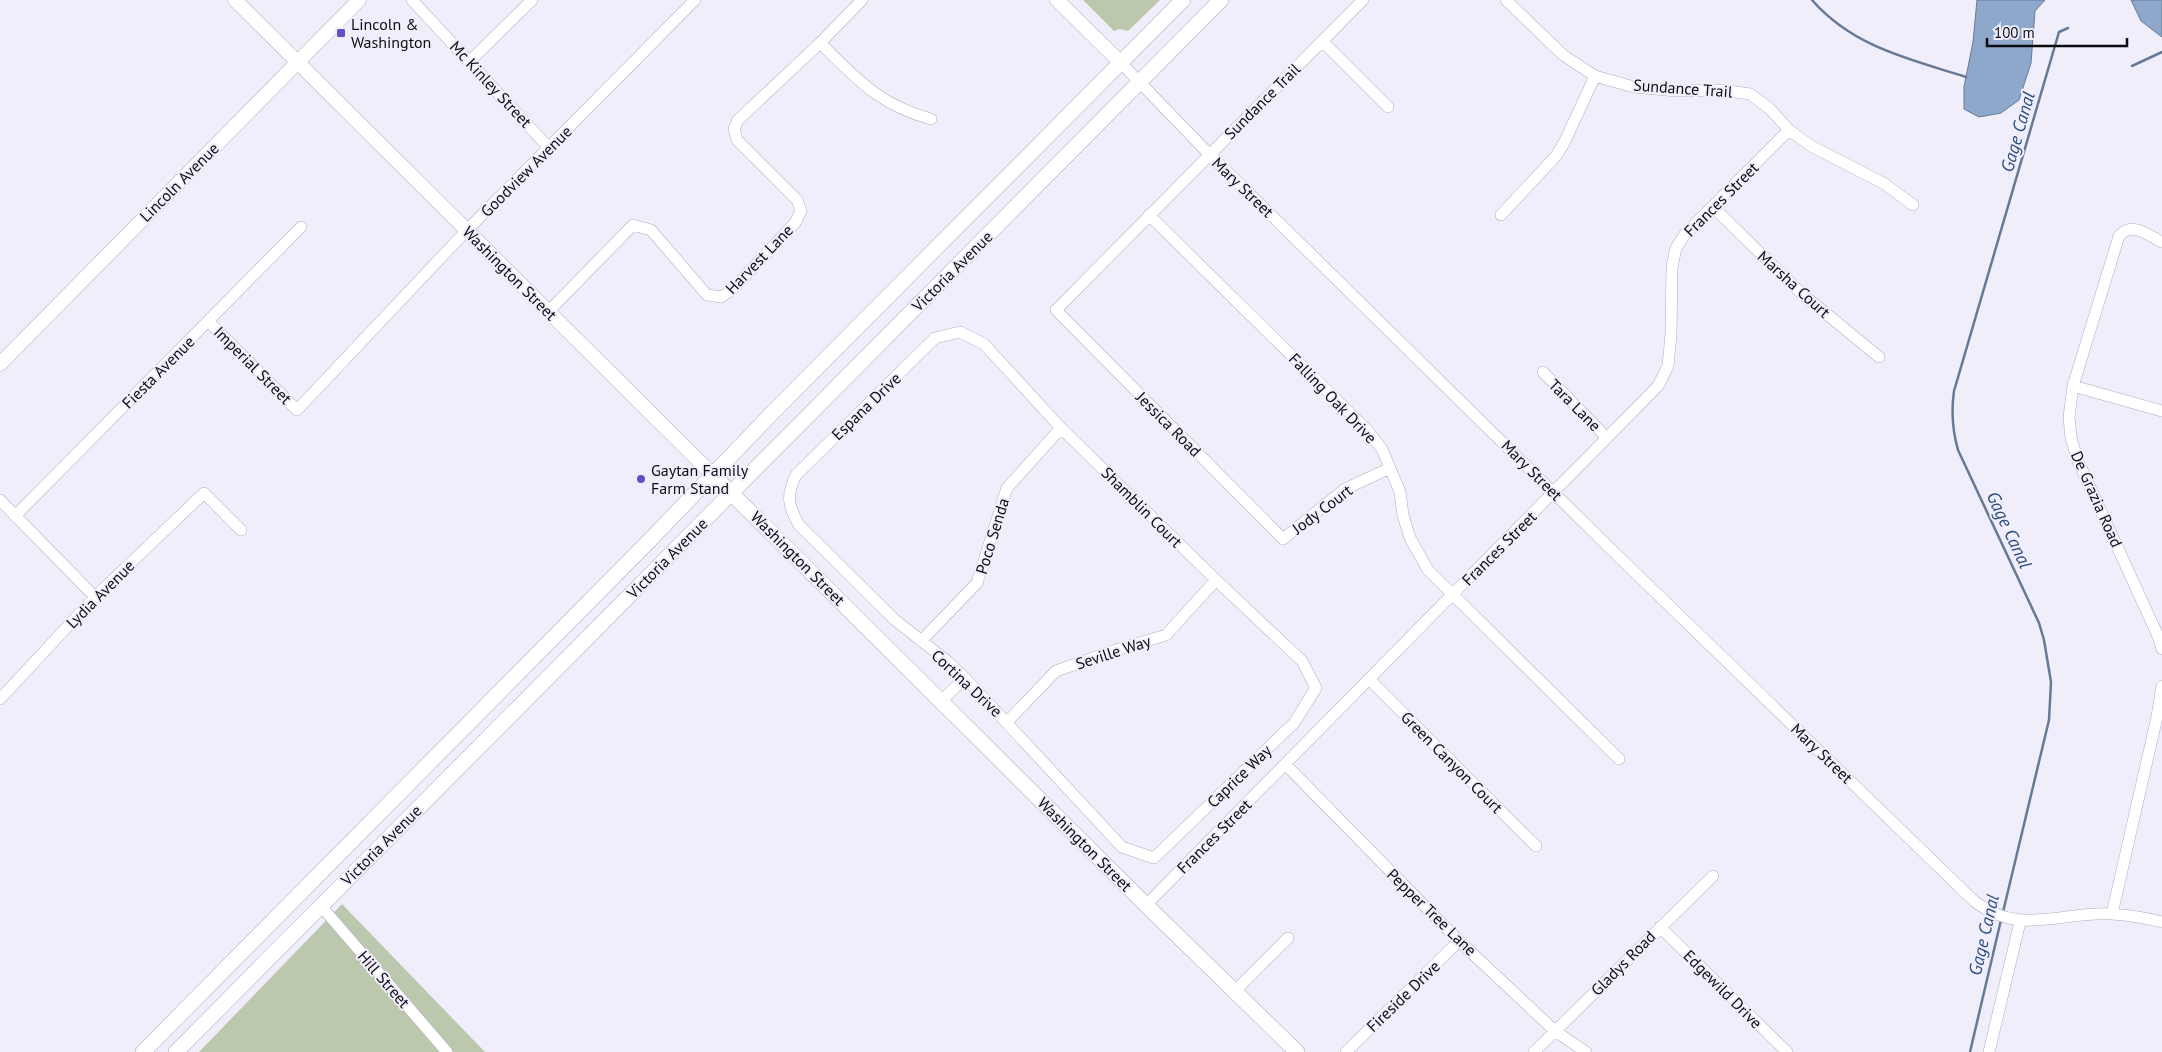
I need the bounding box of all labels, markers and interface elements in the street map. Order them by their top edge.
place label: Lincoln & Washington [351,14,431,52]
scale bar [1987,15,2127,47]
text: 100 m [1994,23,2035,42]
marker: Lincoln & Washington [335,27,347,39]
street label: Mc Kinley Street [446,37,537,132]
street label: Sundance Trail [1220,59,1304,143]
street label: Sundance Trail [1633,75,1734,101]
water label: Gage Canal [1995,89,2040,175]
street label: Goodview Avenue [476,121,576,221]
street label: Lincoln Avenue [135,138,223,226]
street label: Mary Street [1208,153,1278,222]
street label: Frances Street [1680,157,1763,240]
street label: Harvest Lane [721,220,797,298]
street label: Washington Street [459,222,562,325]
street label: Victoria Avenue [907,227,996,316]
street label: Marsha Court [1754,246,1835,322]
street label: Imperial Street [210,322,297,409]
street label: Fiesta Avenue [118,332,198,412]
street label: Falling Oak Drive [1285,349,1381,447]
street label: Espana Drive [827,368,905,444]
street label: Tara Lane [1545,375,1605,435]
street label: Jessica Road [1132,387,1206,461]
street label: Mary Street [1497,435,1567,505]
street label: De Grazia Road [2067,448,2127,550]
place label: Gaytan Family Farm Stand [651,460,749,498]
street label: Shamblin Court [1097,462,1187,552]
marker: Gaytan Family Farm Stand [635,473,647,485]
street label: Jody Court [1287,480,1356,539]
water label: Gage Canal [1982,488,2037,572]
street label: Poco Senda [971,496,1013,576]
street label: Frances Street [1458,506,1541,589]
street label: Washington Street [747,507,850,610]
street label: Victoria Avenue [622,514,711,603]
street label: Lydia Avenue [62,556,138,632]
street label: Seville Way [1073,630,1154,674]
street label: Cortina Drive [927,645,1007,721]
street label: Green Canyon Court [1397,707,1508,818]
street label: Mary Street [1787,719,1857,788]
street label: Caprice Way [1203,740,1276,812]
street label: Washington Street [1034,793,1137,896]
street label: Frances Street [1173,794,1256,877]
street label: Victoria Avenue [336,801,425,890]
street label: Pepper Tree Lane [1383,864,1481,960]
water label: Gage Canal [1963,892,2004,978]
street label: Gladys Road [1586,926,1660,1000]
street label: Edgewild Drive [1679,945,1767,1033]
street label: Hill Street [354,946,415,1012]
street label: Fireside Drive [1362,956,1444,1036]

